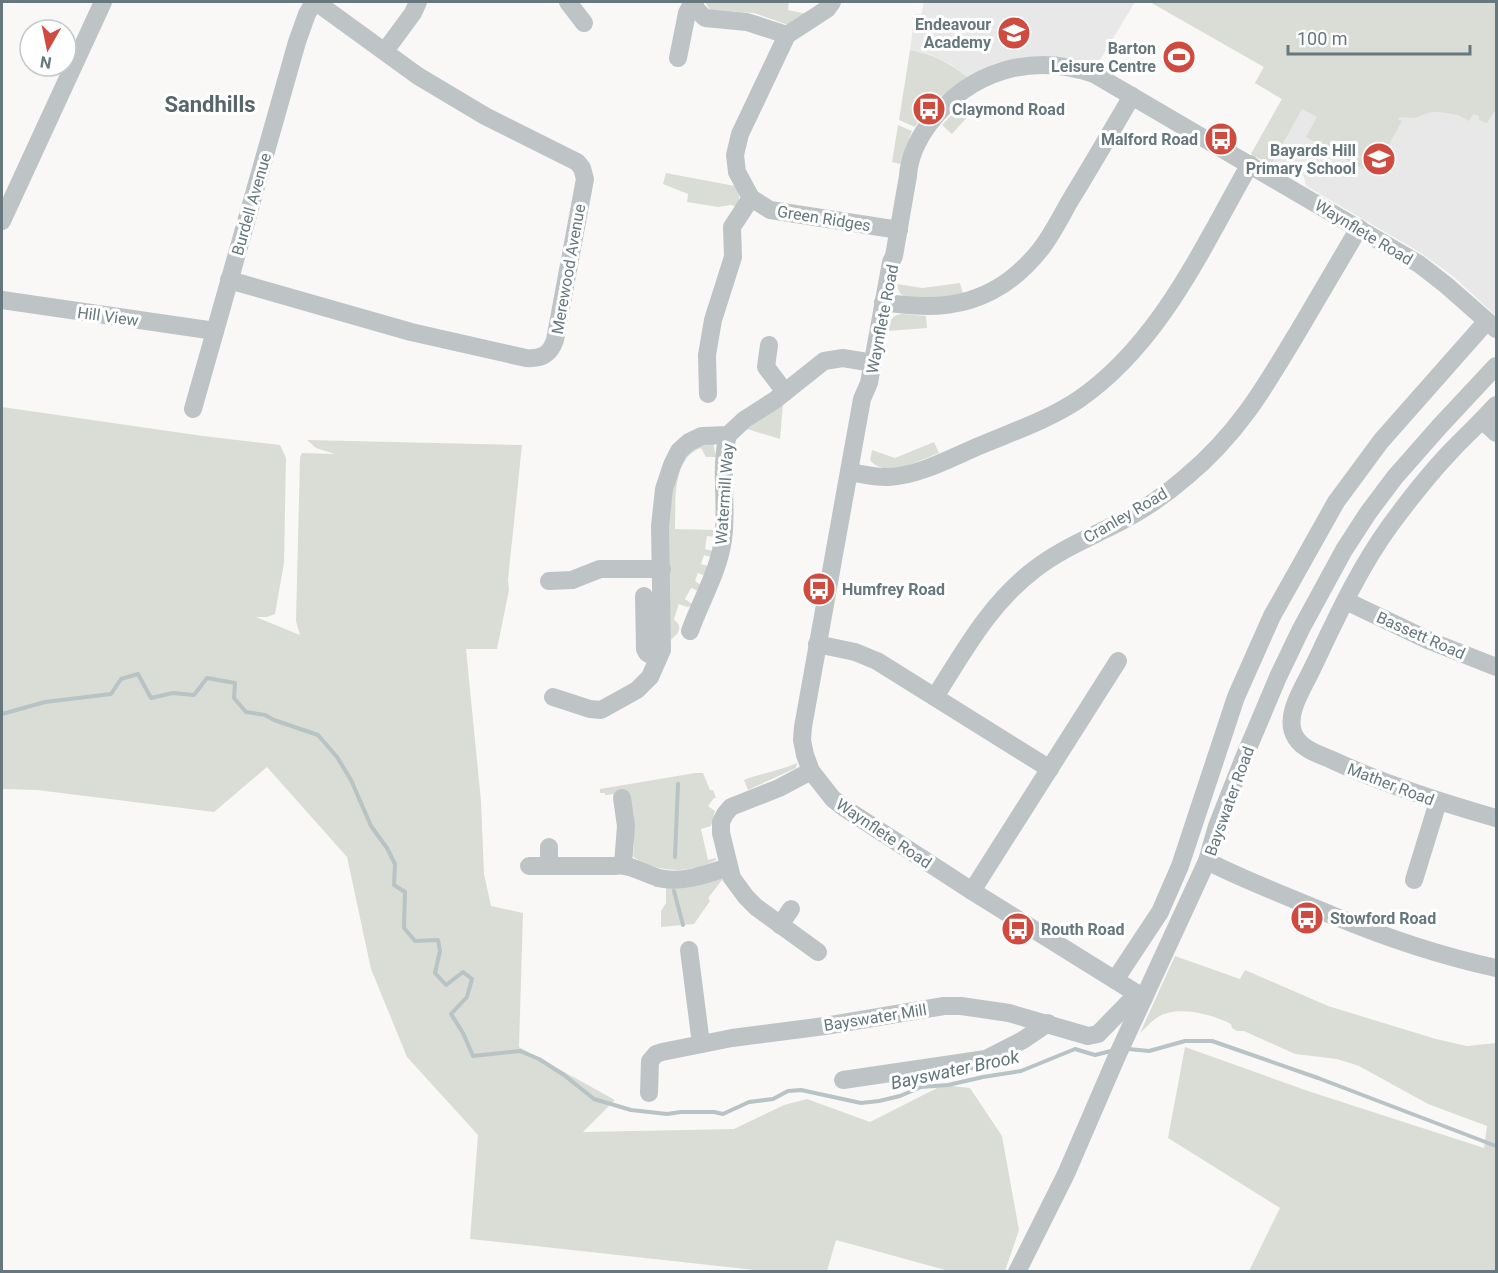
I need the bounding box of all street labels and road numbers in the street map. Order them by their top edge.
street label: Burdell Avenue [228,151,275,258]
street label: Waynflete Road [1311,196,1416,269]
street label: Green Ridges [776,202,872,235]
street label: Merewood Avenue [548,203,589,336]
street label: Waynflete Road [863,263,902,375]
street label: Hill View [76,303,140,330]
street label: Watermill Way [711,442,738,545]
street label: Cranley Road [1080,484,1171,547]
street label: Bassett Road [1374,607,1468,663]
street label: Bayswater Road [1201,744,1258,858]
street label: Mather Road [1345,759,1437,810]
street label: Waynflete Road [832,795,935,872]
street label: Bayswater Mill [822,1000,928,1035]

